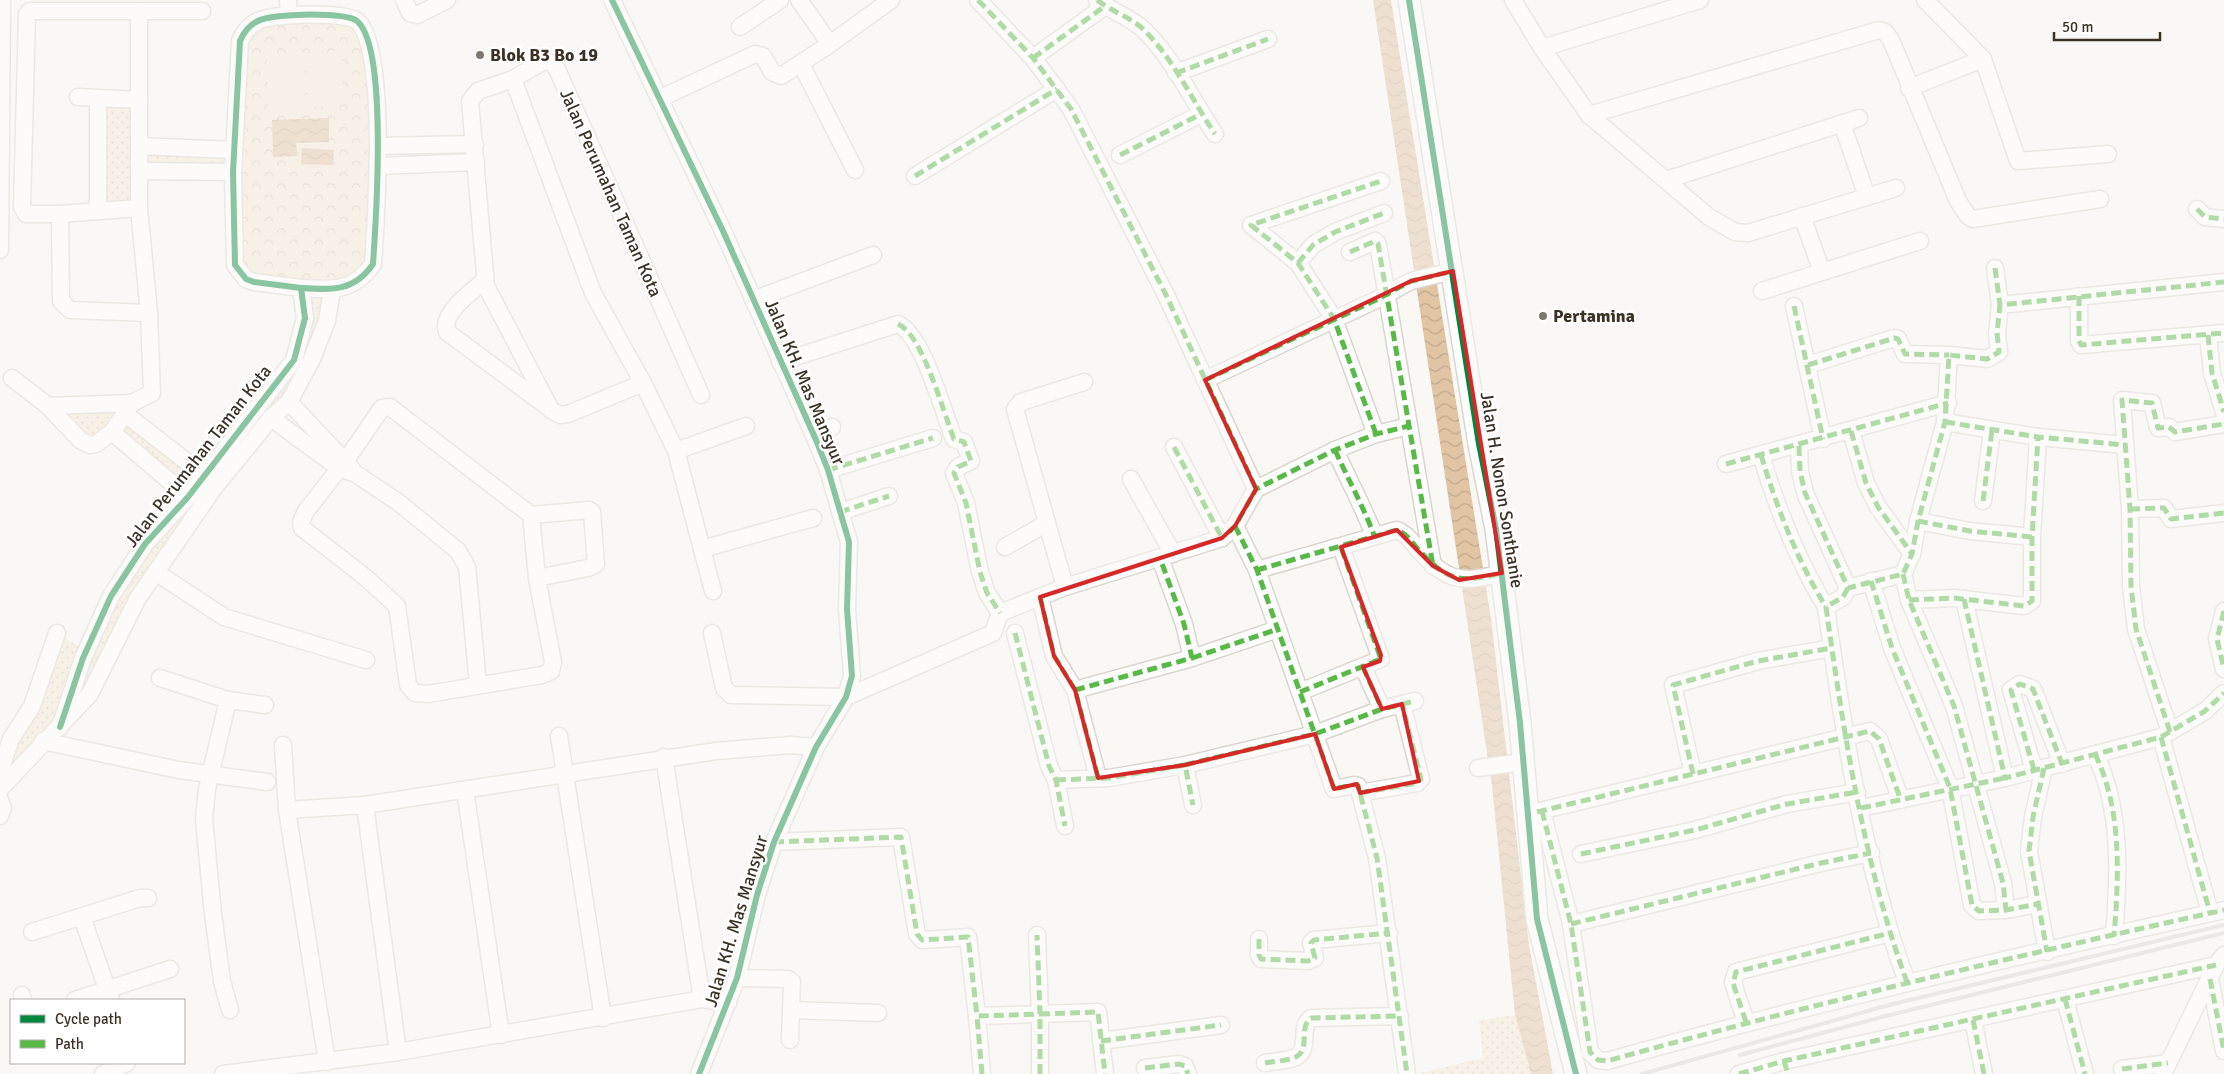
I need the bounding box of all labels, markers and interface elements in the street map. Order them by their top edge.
scale bar [2054,10,2160,42]
text: 50 m [2062,18,2093,36]
place label: Blok B3 Bo 19 [490,44,598,66]
marker: Blok B3 Bo 19 [474,49,486,61]
street label: Jalan Perumahan Taman Kota [555,86,667,300]
street label: Jalan KH. Mas Mansyur [760,296,850,469]
place label: Pertamina [1553,305,1635,327]
marker: Pertamina [1537,310,1549,322]
street label: Jalan Perumahan Taman Kota [120,360,276,552]
street label: Jalan H. Nonon Sonthanie [1476,390,1528,590]
street label: Jalan KH. Mas Mansyur [699,832,773,1009]
legend [10,999,185,1064]
text: Cycle path [55,1010,122,1028]
text: Path [55,1035,84,1053]

